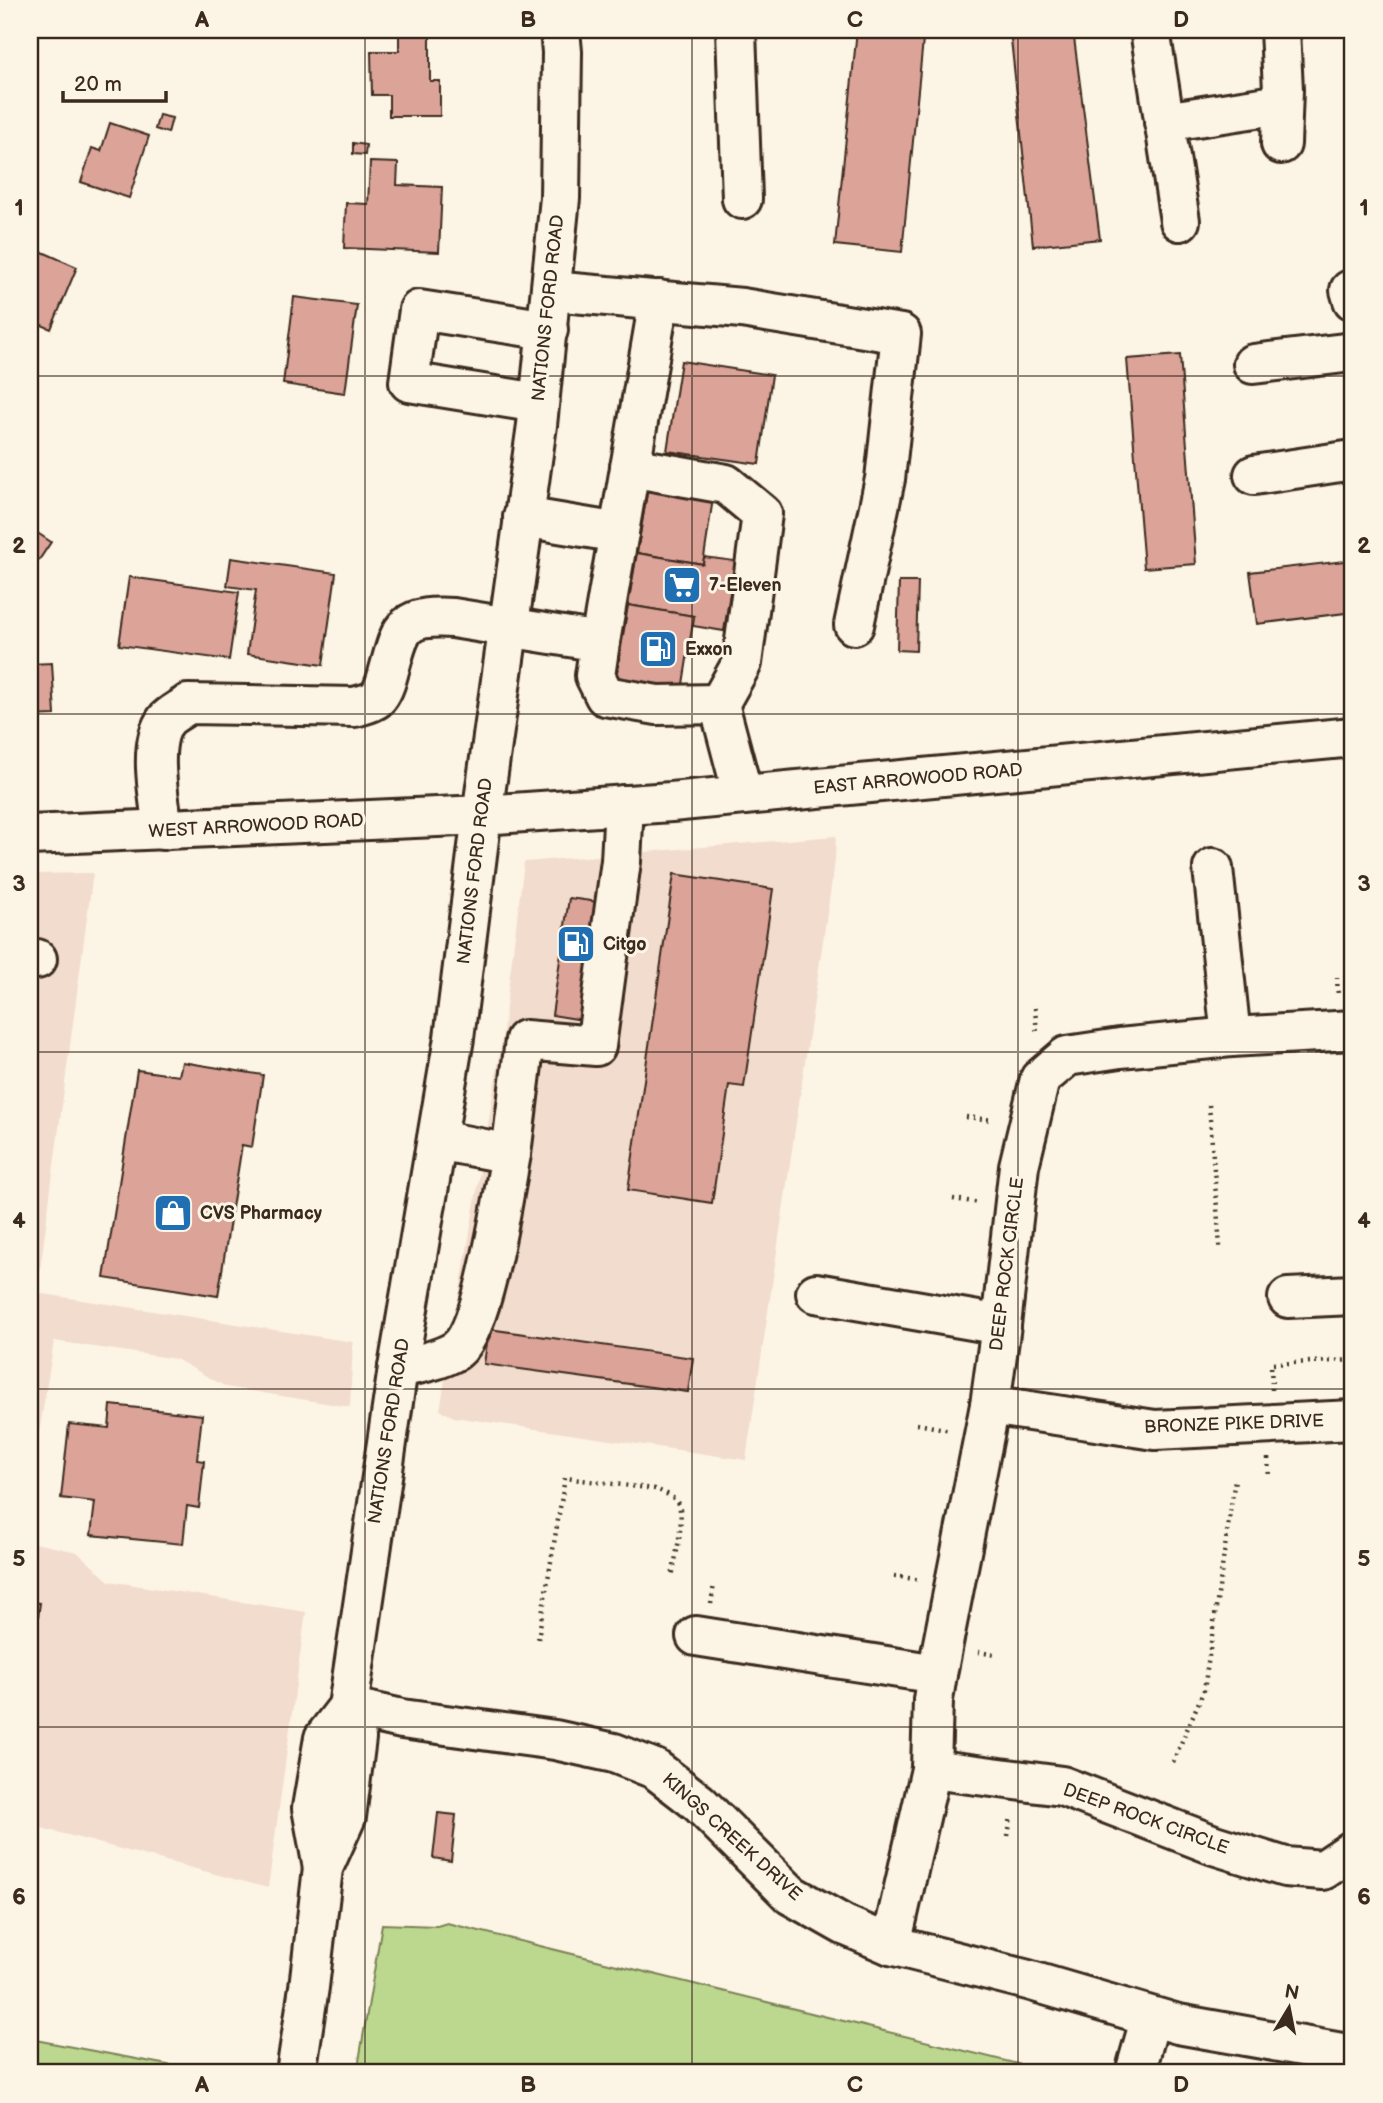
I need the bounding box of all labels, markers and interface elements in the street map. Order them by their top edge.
text: A [194,6,210,34]
text: B [520,6,536,34]
text: C [847,6,863,34]
text: D [1173,6,1189,34]
scale bar [63,60,166,104]
text: 20 m [74,72,122,97]
text: 1 [14,194,24,222]
text: 1 [1359,194,1369,222]
street label: NATIONS FORD ROAD [528,214,568,402]
text: 2 [12,532,26,560]
text: 2 [1357,532,1371,560]
supermarket icon: 7-Eleven [661,564,703,606]
place label: 7-Eleven [709,575,781,596]
fuel station icon: Exxon [637,628,679,670]
place label: Exxon [685,639,733,660]
street label: EAST ARROWOOD ROAD [813,759,1023,799]
street label: NATIONS FORD ROAD [453,777,497,965]
street label: WEST ARROWOOD ROAD [148,810,364,842]
text: 3 [12,870,26,898]
text: 3 [1357,870,1371,898]
fuel station icon: Citgo [555,923,597,965]
place label: Citgo [603,934,646,955]
street label: DEEP ROCK CIRCLE [986,1176,1028,1352]
shop icon: CVS Pharmacy [152,1192,194,1234]
place label: CVS Pharmacy [200,1203,323,1224]
text: 4 [12,1207,26,1235]
text: 4 [1357,1207,1371,1235]
street label: NATIONS FORD ROAD [364,1337,414,1525]
street label: BRONZE PIKE DRIVE [1144,1410,1324,1438]
text: 5 [12,1545,26,1573]
text: 5 [1357,1545,1371,1573]
street label: KINGS CREEK DRIVE [658,1769,806,1905]
street label: DEEP ROCK CIRCLE [1060,1779,1232,1859]
text: 6 [12,1883,26,1911]
text: 6 [1357,1883,1371,1911]
north arrow [1254,1974,1324,2044]
text: N [1283,1980,1301,2005]
text: A [194,2071,210,2099]
text: B [520,2071,536,2099]
text: C [847,2071,863,2099]
text: D [1173,2071,1189,2099]

